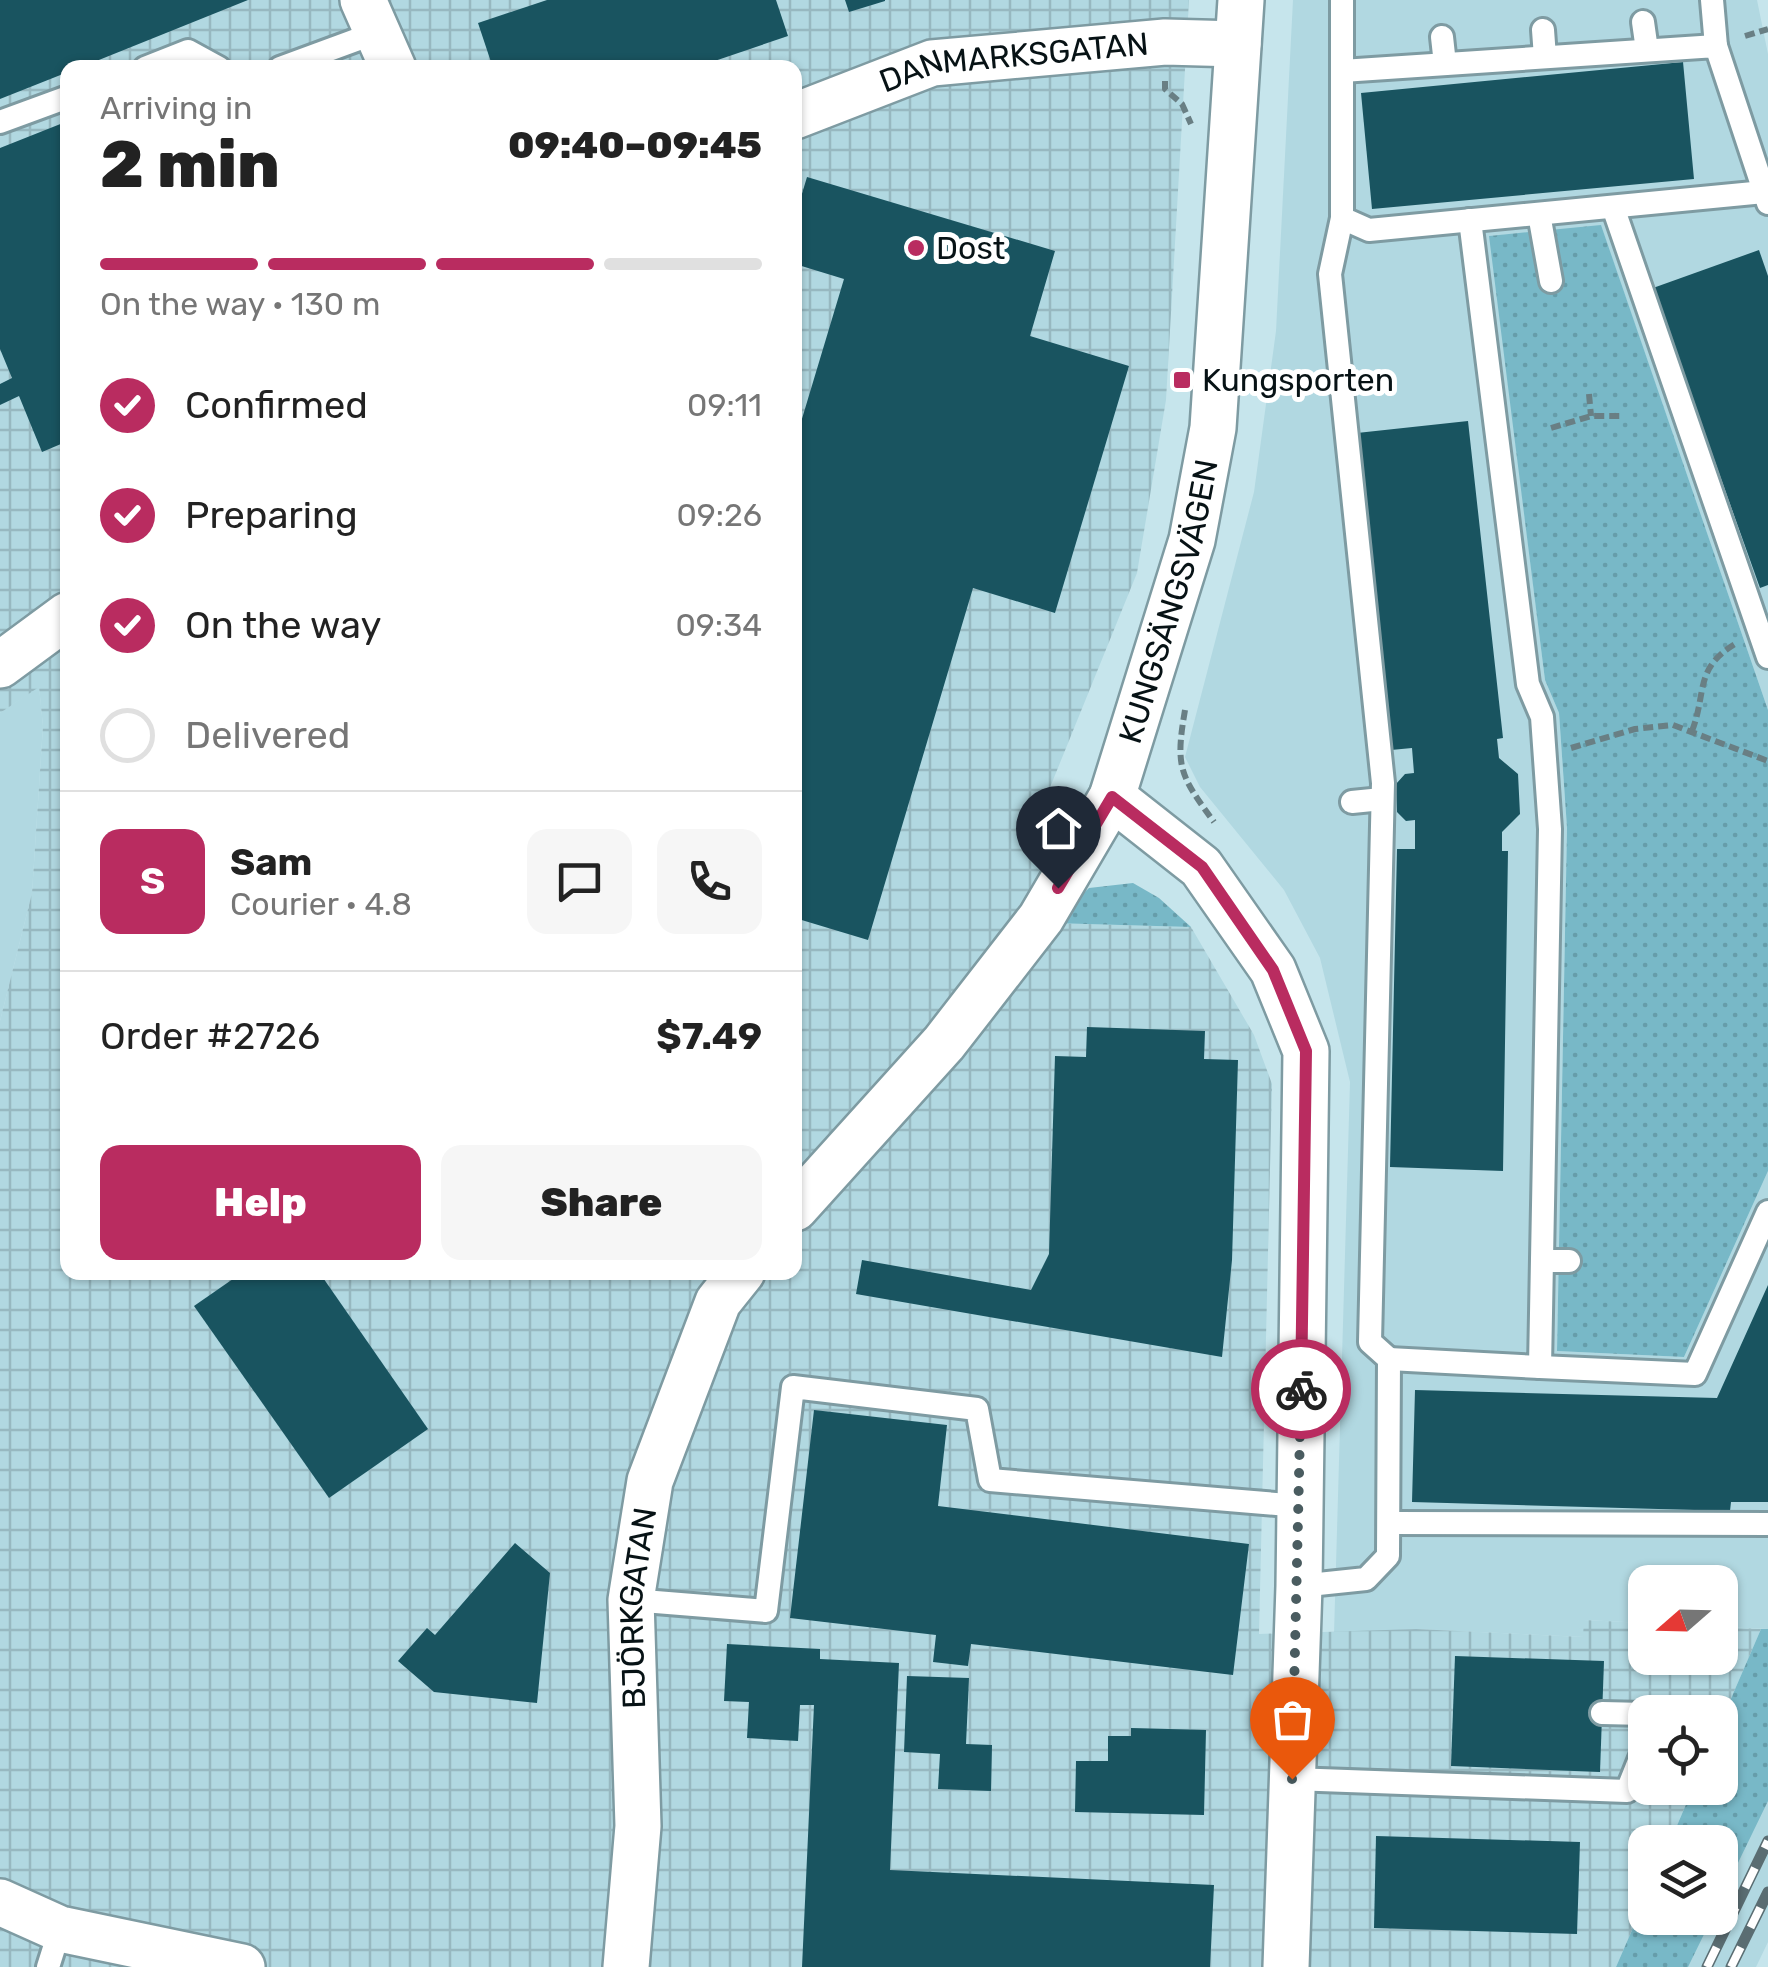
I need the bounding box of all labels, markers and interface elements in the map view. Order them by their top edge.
street label: DANMARKSGATAN [874,25,1150,101]
text: Arriving in [100,89,252,127]
text: 09:40–09:45 [508,122,762,168]
text: 2 min [100,126,280,203]
place label: Dost [936,229,1005,267]
marker: Dost [905,237,927,259]
text: On the way · 130 m [100,285,380,323]
place label: Kungsporten [1202,361,1394,399]
marker: Kungsporten [1171,369,1193,391]
icon: check [100,378,155,433]
text: Confirmed [185,382,368,428]
text: 09:11 [687,386,762,424]
street label: KUNGSÄNGSVÄGEN [1111,456,1226,748]
icon: check [100,488,155,543]
text: Preparing [185,492,358,538]
text: 09:26 [676,496,762,534]
icon: check [100,598,155,653]
text: On the way [185,602,381,648]
text: 09:34 [675,606,762,644]
text: Delivered [185,712,350,758]
pin [1016,786,1101,889]
icon: home [1031,801,1086,856]
button: chat [527,829,632,934]
button: phone [657,829,762,934]
text: Sam [230,839,312,885]
text: S [140,858,165,904]
text: Courier · 4.8 [230,885,412,923]
text: Order #2726 [100,1013,320,1059]
text: $7.49 [656,1013,762,1059]
button: Help [100,1145,421,1260]
button: Share [441,1145,762,1260]
courier [1251,1339,1351,1439]
icon: bike [1274,1362,1329,1417]
street label: BJÖRKGATAN [611,1504,665,1710]
north arrow [1628,1565,1738,1675]
map controls [1628,1565,1738,1935]
pin [1250,1677,1335,1780]
icon: bag [1265,1692,1320,1747]
button: locate [1628,1695,1738,1805]
button: layers [1628,1825,1738,1935]

